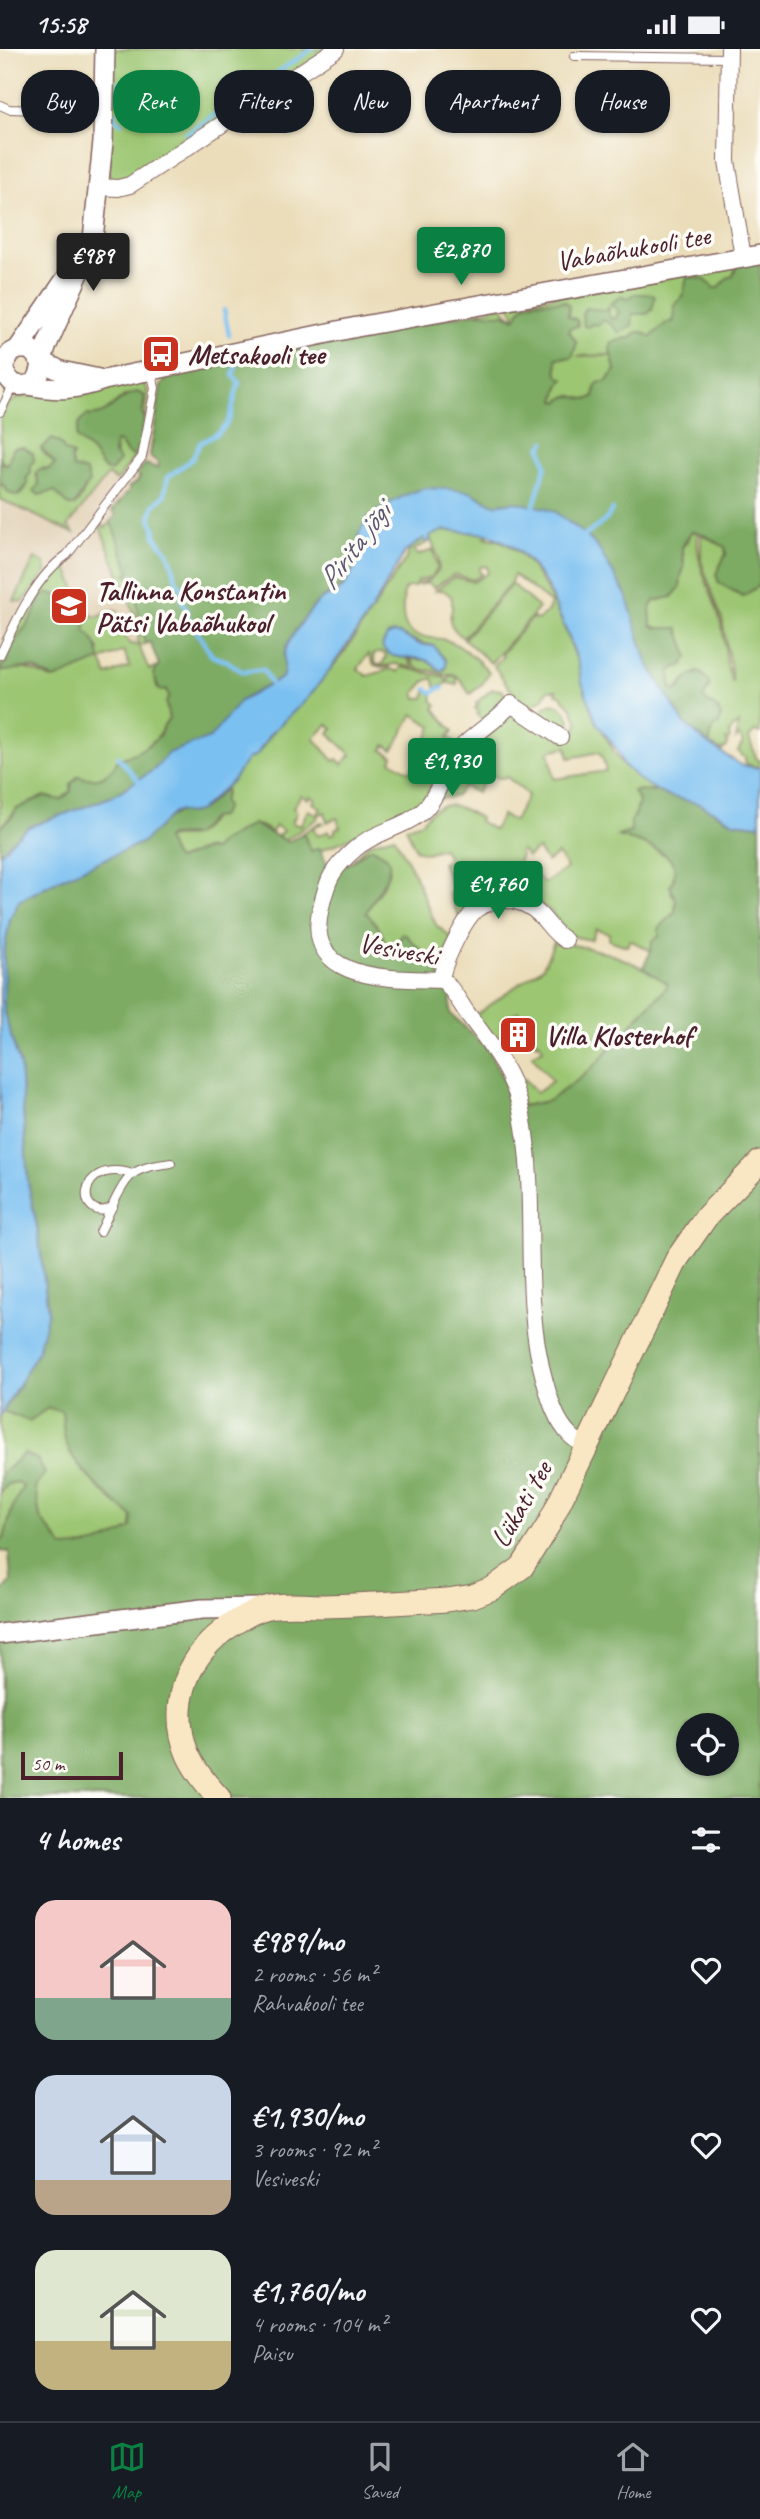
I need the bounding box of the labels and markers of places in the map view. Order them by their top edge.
pin: €2,870 [404,227,518,287]
pin: €989 [52,233,134,293]
bus stop icon: Metsakooli tee [140,333,182,375]
place label: Metsakooli tee [188,337,327,372]
place label: Tallinna Konstantin Pätsi Vabaõhukool [96,573,286,640]
school or university icon: Tallinna Konstantin Pätsi Vabaõhukool [48,585,90,627]
pin: €1,930 [395,739,509,798]
pin: €1,760 [441,861,555,921]
building icon: Villa Klosterhof [497,1014,539,1056]
place label: Villa Klosterhof [545,1018,699,1053]

